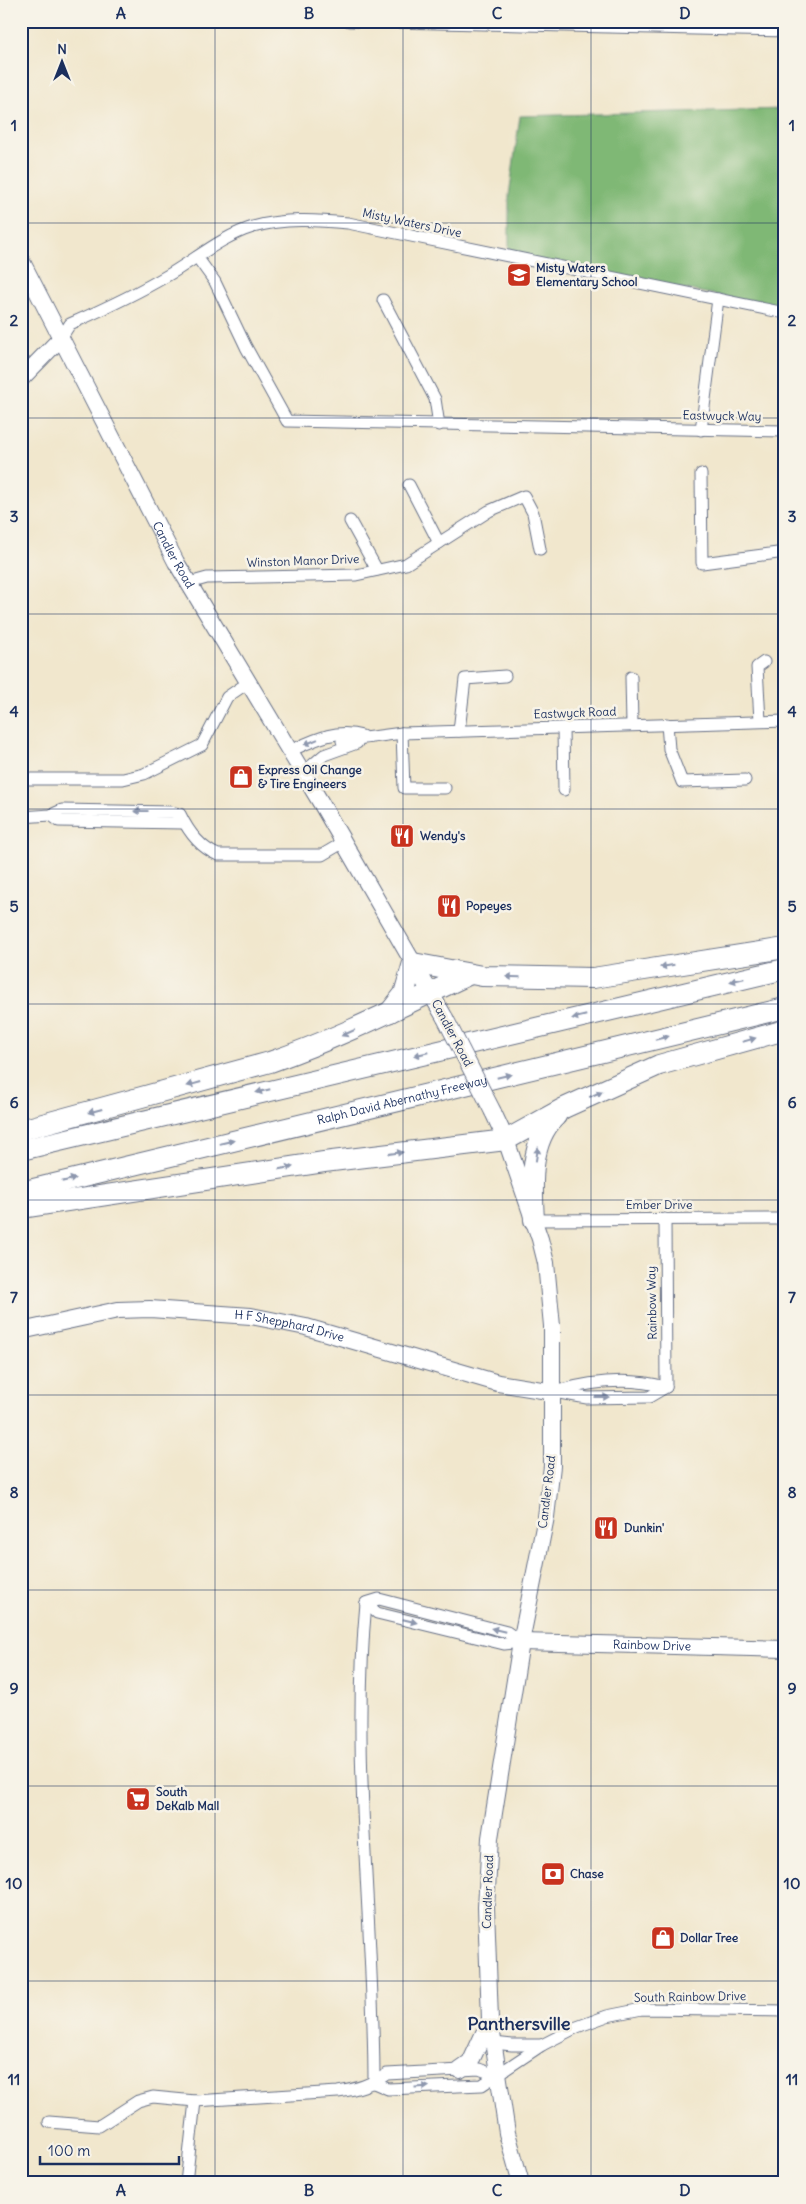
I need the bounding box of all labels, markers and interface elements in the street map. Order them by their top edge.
text: A [116,3,126,23]
text: B [304,3,315,23]
text: C [492,3,503,23]
text: D [679,3,691,23]
north arrow [38,38,88,88]
text: N [57,40,67,58]
text: 1 [11,115,17,135]
text: 1 [789,115,795,135]
street label: Misty Waters Drive [361,205,463,240]
place label: Misty Waters Elementary School [536,260,638,290]
school or university icon: Misty Waters Elementary School [506,262,532,288]
text: 2 [10,310,19,330]
text: 2 [788,310,797,330]
street label: Eastwyck Way [683,407,761,424]
text: 3 [9,506,19,526]
text: 3 [787,506,797,526]
street label: Candler Road [150,519,198,591]
street label: Winston Manor Drive [246,551,360,570]
text: 4 [9,701,19,721]
text: 4 [787,701,797,721]
street label: Eastwyck Road [533,704,617,721]
one-way arrow [304,738,318,746]
place label: Express Oil Change & Tire Engineers [258,762,362,792]
shop icon: Express Oil Change & Tire Engineers [228,764,254,790]
one-way arrow [133,807,149,815]
restaurant icon: Wendy's [389,823,415,849]
place label: Wendy's [420,828,466,844]
restaurant icon: Popeyes [436,893,462,919]
text: 5 [9,896,19,916]
text: 5 [787,896,797,916]
place label: Popeyes [466,898,512,914]
one-way arrow [659,962,675,970]
one-way arrow [505,973,521,981]
one-way arrow [730,976,745,984]
street label: Candler Road [429,997,476,1069]
one-way arrow [572,1013,587,1021]
one-way arrow [341,1029,355,1037]
one-way arrow [654,1034,669,1042]
one-way arrow [741,1036,756,1044]
one-way arrow [413,1050,428,1058]
street label: Ralph David Abernathy Freeway [315,1072,489,1127]
one-way arrow [496,1072,511,1080]
one-way arrow [186,1080,201,1088]
one-way arrow [255,1087,270,1095]
one-way arrow [589,1089,603,1097]
text: 6 [9,1092,19,1112]
text: 6 [787,1092,797,1112]
one-way arrow [87,1107,102,1115]
one-way arrow [219,1138,234,1146]
one-way arrow [533,1146,541,1162]
one-way arrow [389,1149,405,1157]
one-way arrow [279,1164,295,1172]
one-way arrow [61,1176,76,1184]
street label: Ember Drive [626,1197,692,1212]
street label: Rainbow Way [643,1266,660,1340]
text: 7 [10,1287,18,1307]
text: 7 [788,1287,796,1307]
street label: H F Shepphard Drive [234,1307,346,1345]
one-way arrow [594,1393,610,1401]
street label: Candler Road [535,1454,558,1529]
text: 8 [9,1482,19,1502]
text: 8 [787,1482,797,1502]
restaurant icon: Dunkin' [593,1515,619,1541]
place label: Dunkin' [624,1520,664,1535]
one-way arrow [402,1617,417,1625]
one-way arrow [490,1625,505,1633]
street label: Rainbow Drive [613,1636,691,1654]
text: 9 [9,1678,19,1698]
text: 9 [787,1678,797,1698]
place label: South DeKalb Mall [156,1784,219,1813]
supermarket icon: South DeKalb Mall [125,1786,151,1812]
street label: Candler Road [479,1855,496,1929]
bank icon: Chase [540,1861,566,1887]
place label: Chase [570,1866,604,1881]
text: 10 [6,1873,22,1893]
text: 10 [784,1873,800,1893]
shop icon: Dollar Tree [650,1925,676,1951]
place label: Dollar Tree [680,1930,739,1945]
street label: South Rainbow Drive [634,1988,746,2005]
district label: Panthersville [467,2012,571,2035]
text: 11 [8,2069,20,2089]
text: 11 [786,2069,798,2089]
one-way arrow [414,2083,430,2091]
scale bar [40,2134,179,2166]
text: 100 m [48,2141,90,2160]
text: A [116,2180,126,2200]
text: B [304,2180,315,2200]
text: C [492,2180,503,2200]
text: D [679,2180,691,2200]

